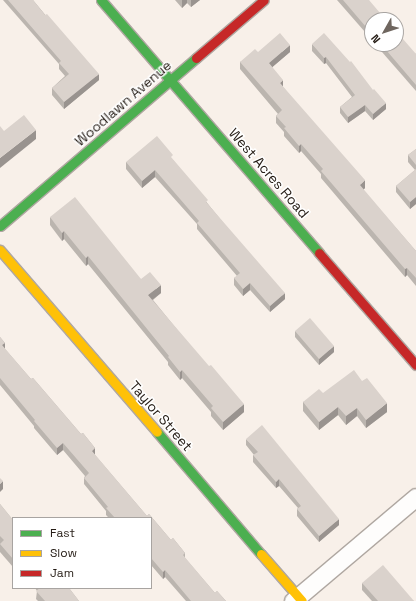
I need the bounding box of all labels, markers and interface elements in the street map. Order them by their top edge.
north arrow [364,12,404,52]
text: N [368,32,383,46]
street label: Woodlawn Avenue [71,56,175,150]
street label: West Acres Road [225,125,313,221]
street label: Taylor Street [126,378,196,454]
legend [12,517,152,589]
text: Fast [50,525,75,541]
text: Slow [50,545,77,561]
text: Jam [50,565,74,581]

